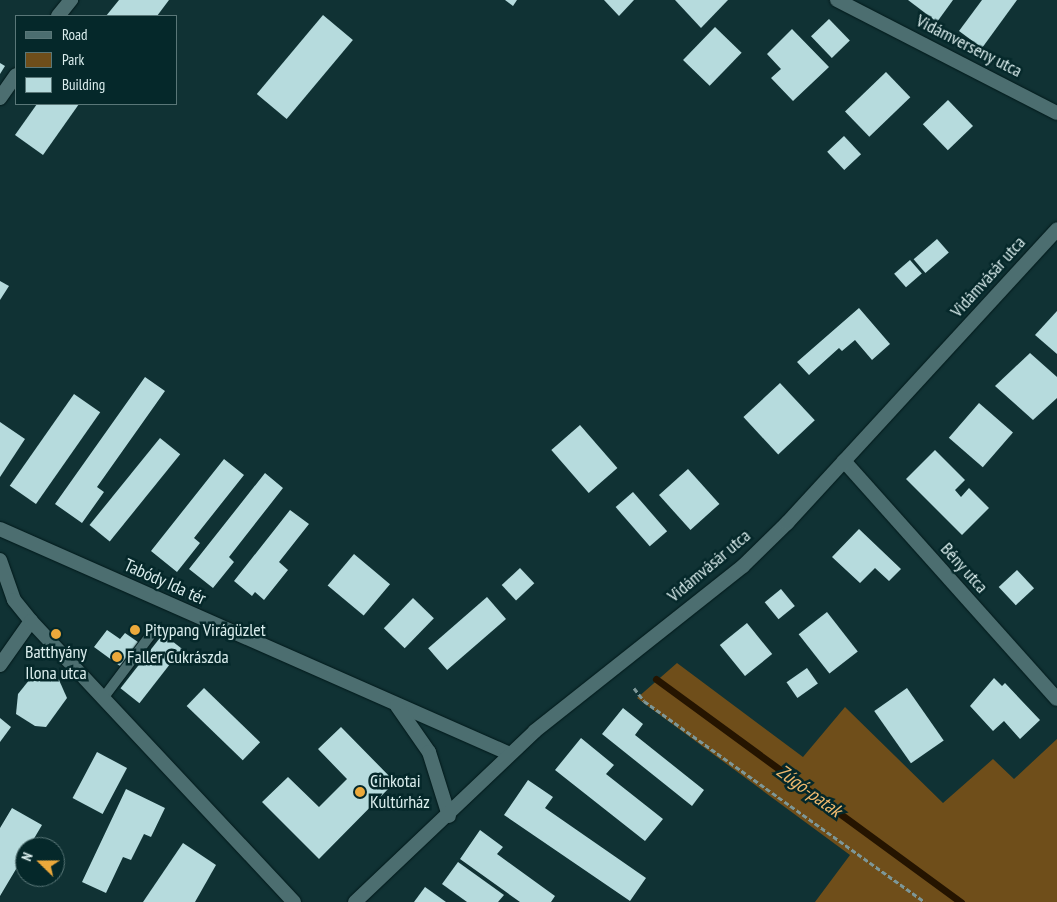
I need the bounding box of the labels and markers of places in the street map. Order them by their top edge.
place label: Pitypang Virágüzlet [145,619,266,641]
marker: Pitypang Virágüzlet [129,624,141,636]
marker: Batthyány Ilona utca [50,628,62,640]
place label: Batthyány Ilona utca [25,642,87,684]
place label: Faller Cukrászda [127,646,229,668]
marker: Faller Cukrászda [111,651,123,663]
place label: Cinkotai Kultúrház [370,771,430,814]
marker: Cinkotai Kultúrház [354,786,366,798]

